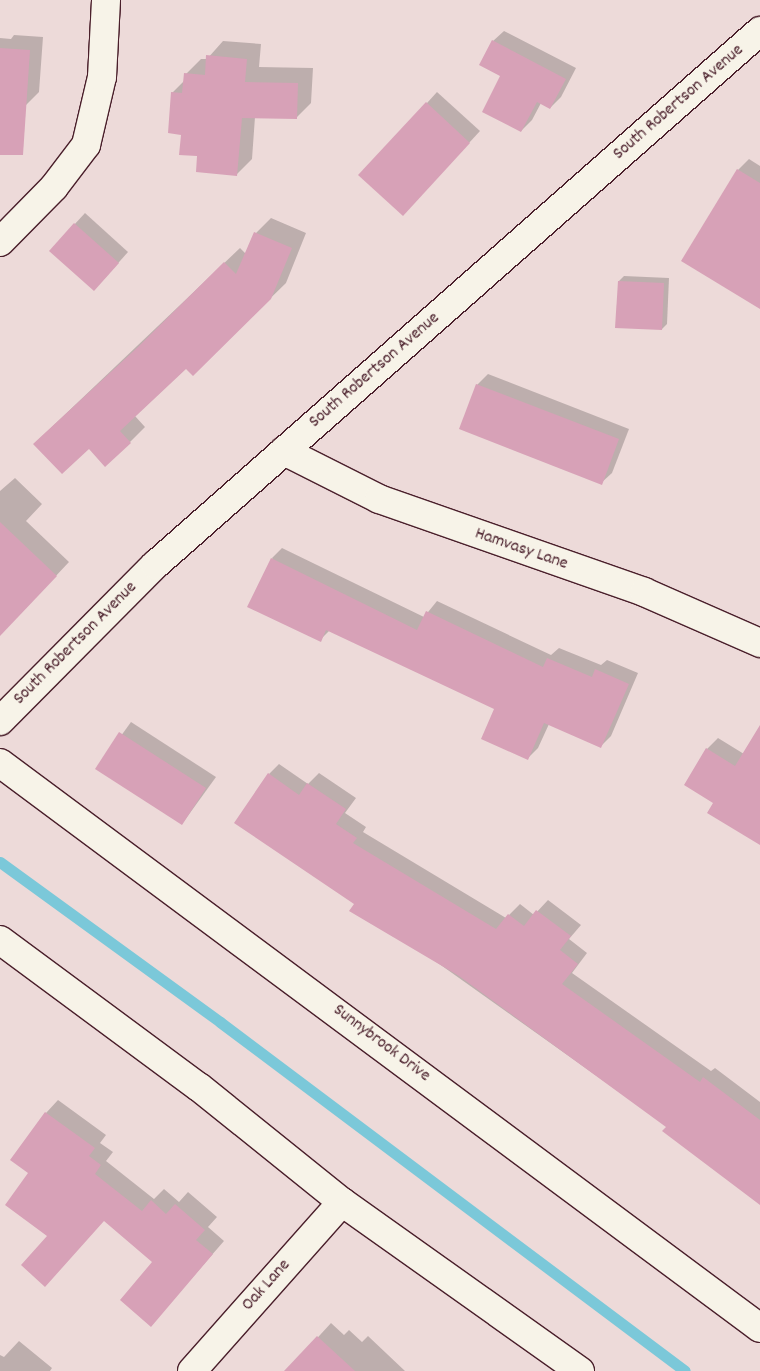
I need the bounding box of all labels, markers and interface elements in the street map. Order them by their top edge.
street label: South Robertson Avenue [609,40,749,166]
street label: South Robertson Avenue [305,308,445,434]
street label: Hamvasy Lane [472,524,570,576]
street label: South Robertson Avenue [10,578,142,710]
street label: Sunnybrook Drive [328,1000,434,1088]
street label: Oak Lane [238,1256,296,1316]

